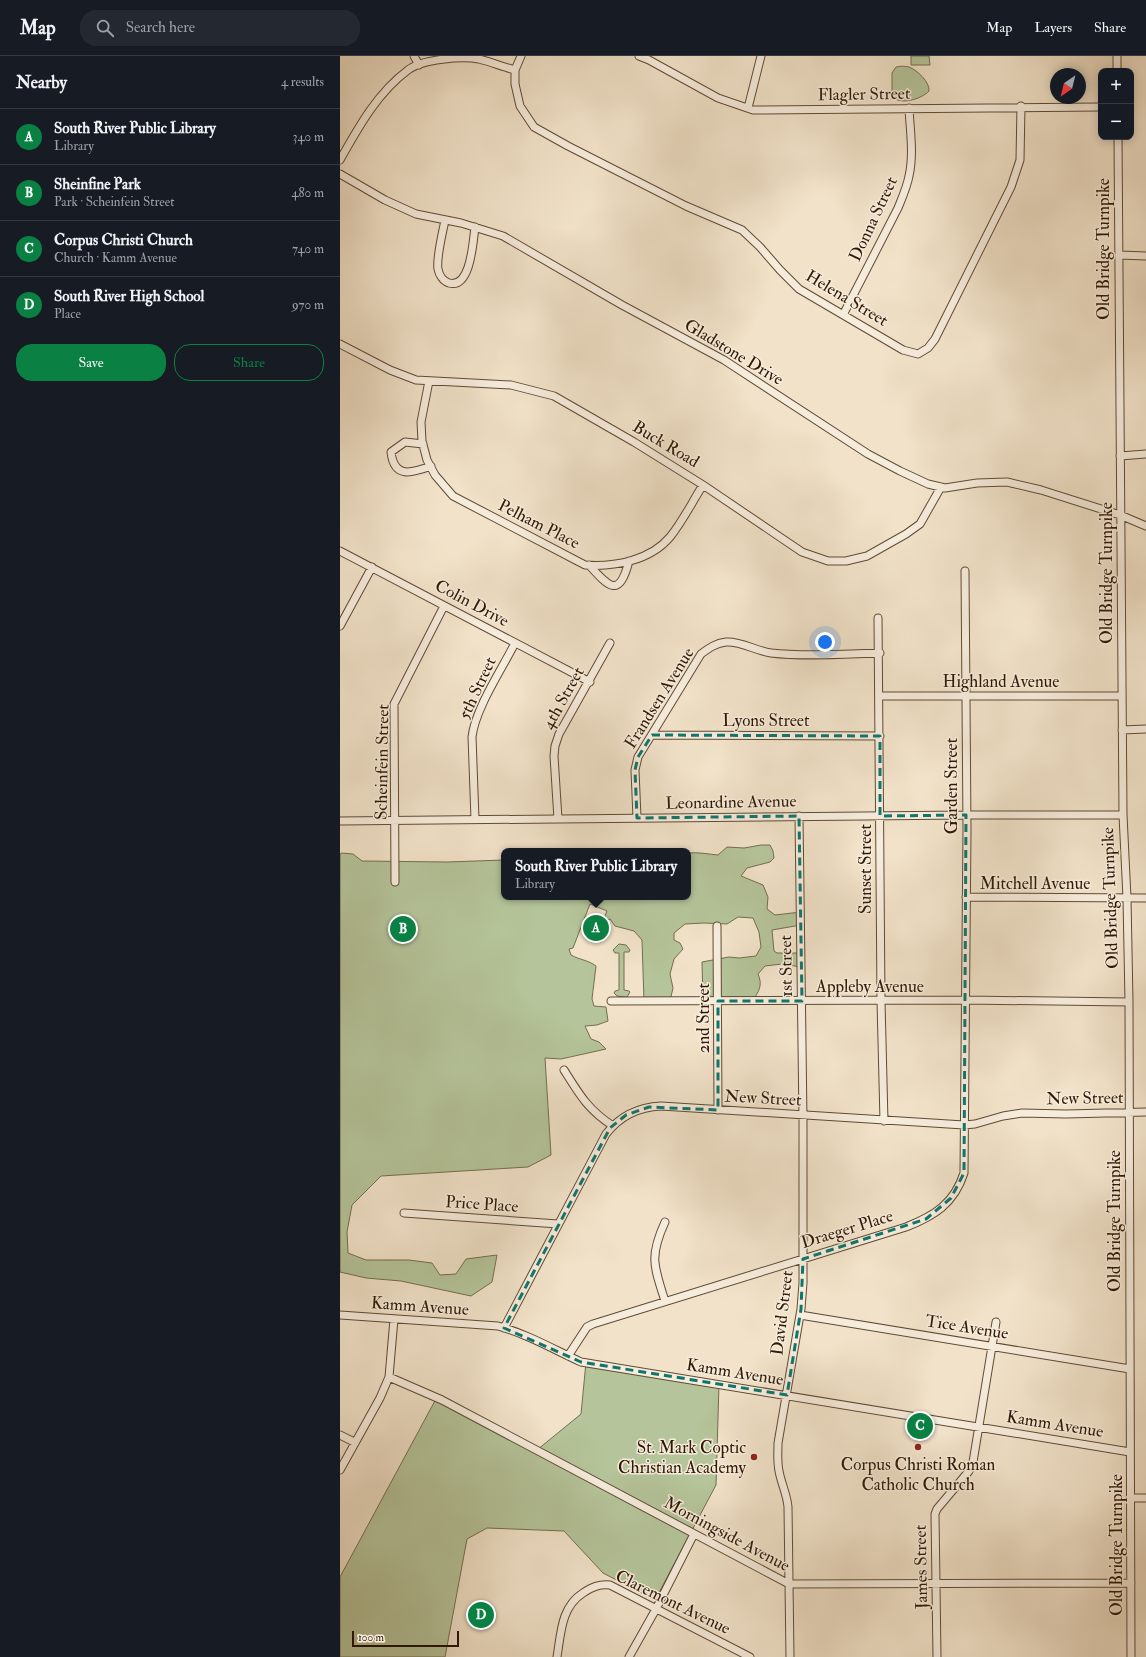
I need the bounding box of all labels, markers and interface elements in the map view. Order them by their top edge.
search box [80,10,360,46]
text: Map [20,16,56,40]
icon: search [94,17,116,39]
text: Search here [126,18,195,37]
text: Map [986,19,1012,36]
text: Layers [1034,19,1072,36]
text: Share [1094,19,1126,36]
north arrow [1050,68,1086,104]
map controls [1098,68,1134,140]
button: + [1098,68,1134,104]
text: Nearby [16,72,67,93]
text: 4 results [281,74,324,90]
street label: Flagler Street [817,83,911,105]
button: − [1098,104,1134,140]
text: South River Public Library [54,119,216,138]
text: A [25,129,33,145]
text: 340 m [293,129,324,145]
text: Library [54,138,94,154]
street label: Donna Street [844,173,902,265]
text: Sheinfine Park [54,175,141,194]
street label: Old Bridge Turnpike [1093,178,1115,320]
text: B [25,185,33,201]
text: 480 m [291,185,324,201]
text: Park · Scheinfein Street [54,194,174,210]
text: Corpus Christi Church [54,231,193,250]
text: C [24,241,34,257]
text: 740 m [292,241,324,257]
text: Church · Kamm Avenue [54,250,177,266]
street label: Helena Street [802,265,892,331]
text: South River High School [54,287,204,306]
text: D [24,297,34,313]
text: 970 m [292,297,324,313]
text: Place [54,306,81,322]
street label: Gladstone Drive [681,314,787,390]
button: Save [16,344,166,381]
button: Share [174,344,324,381]
street label: Buck Road [629,416,704,472]
street label: Pelham Place [495,494,583,554]
street label: Old Bridge Turnpike [1096,502,1118,644]
street label: Colin Drive [431,575,513,631]
your location [815,632,835,652]
street label: Frandsen Avenue [620,644,698,752]
street label: 5th Street [453,653,501,723]
street label: 4th Street [537,663,589,733]
street label: Highland Avenue [943,671,1059,692]
street label: Scheinfein Street [370,703,394,820]
street label: Lyons Street [723,710,810,732]
street label: Garden Street [941,737,962,834]
street label: Leonardine Avenue [665,790,797,814]
street label: Sunset Street [855,824,876,914]
street label: Old Bridge Turnpike [1097,827,1124,969]
popup [501,848,691,900]
text: South River Public Library [515,857,677,876]
street label: Mitchell Avenue [980,873,1090,894]
text: Library [515,876,555,892]
pin: A [583,913,609,943]
pin: B [390,914,416,944]
street label: 1st Street [775,934,797,997]
street label: Appleby Avenue [815,976,924,998]
street label: 2nd Street [693,982,714,1053]
street label: New Street [724,1085,802,1111]
street label: New Street [1046,1087,1124,1109]
street label: Old Bridge Turnpike [1104,1150,1126,1292]
street label: Price Place [445,1191,519,1217]
street label: Draeger Place [799,1205,895,1253]
street label: David Street [766,1269,798,1357]
street label: Kamm Avenue [370,1292,470,1320]
street label: Tice Avenue [924,1310,1010,1344]
street label: Kamm Avenue [685,1354,785,1390]
street label: Kamm Avenue [1005,1406,1105,1442]
pin: C [907,1411,933,1441]
place label: St. Mark Coptic Christian Academy [618,1437,747,1479]
marker: Corpus Christi Roman Catholic Church [913,1442,923,1452]
marker: St. Mark Coptic Christian Academy [749,1452,759,1462]
place label: Corpus Christi Roman Catholic Church [841,1454,995,1495]
street label: Old Bridge Turnpike [1106,1474,1128,1616]
street label: Morningside Avenue [660,1492,794,1576]
street label: James Street [910,1524,933,1610]
street label: Claremont Avenue [612,1565,734,1639]
pin: D [468,1600,494,1630]
scale bar [352,1629,459,1648]
text: 100 m [358,1631,384,1644]

